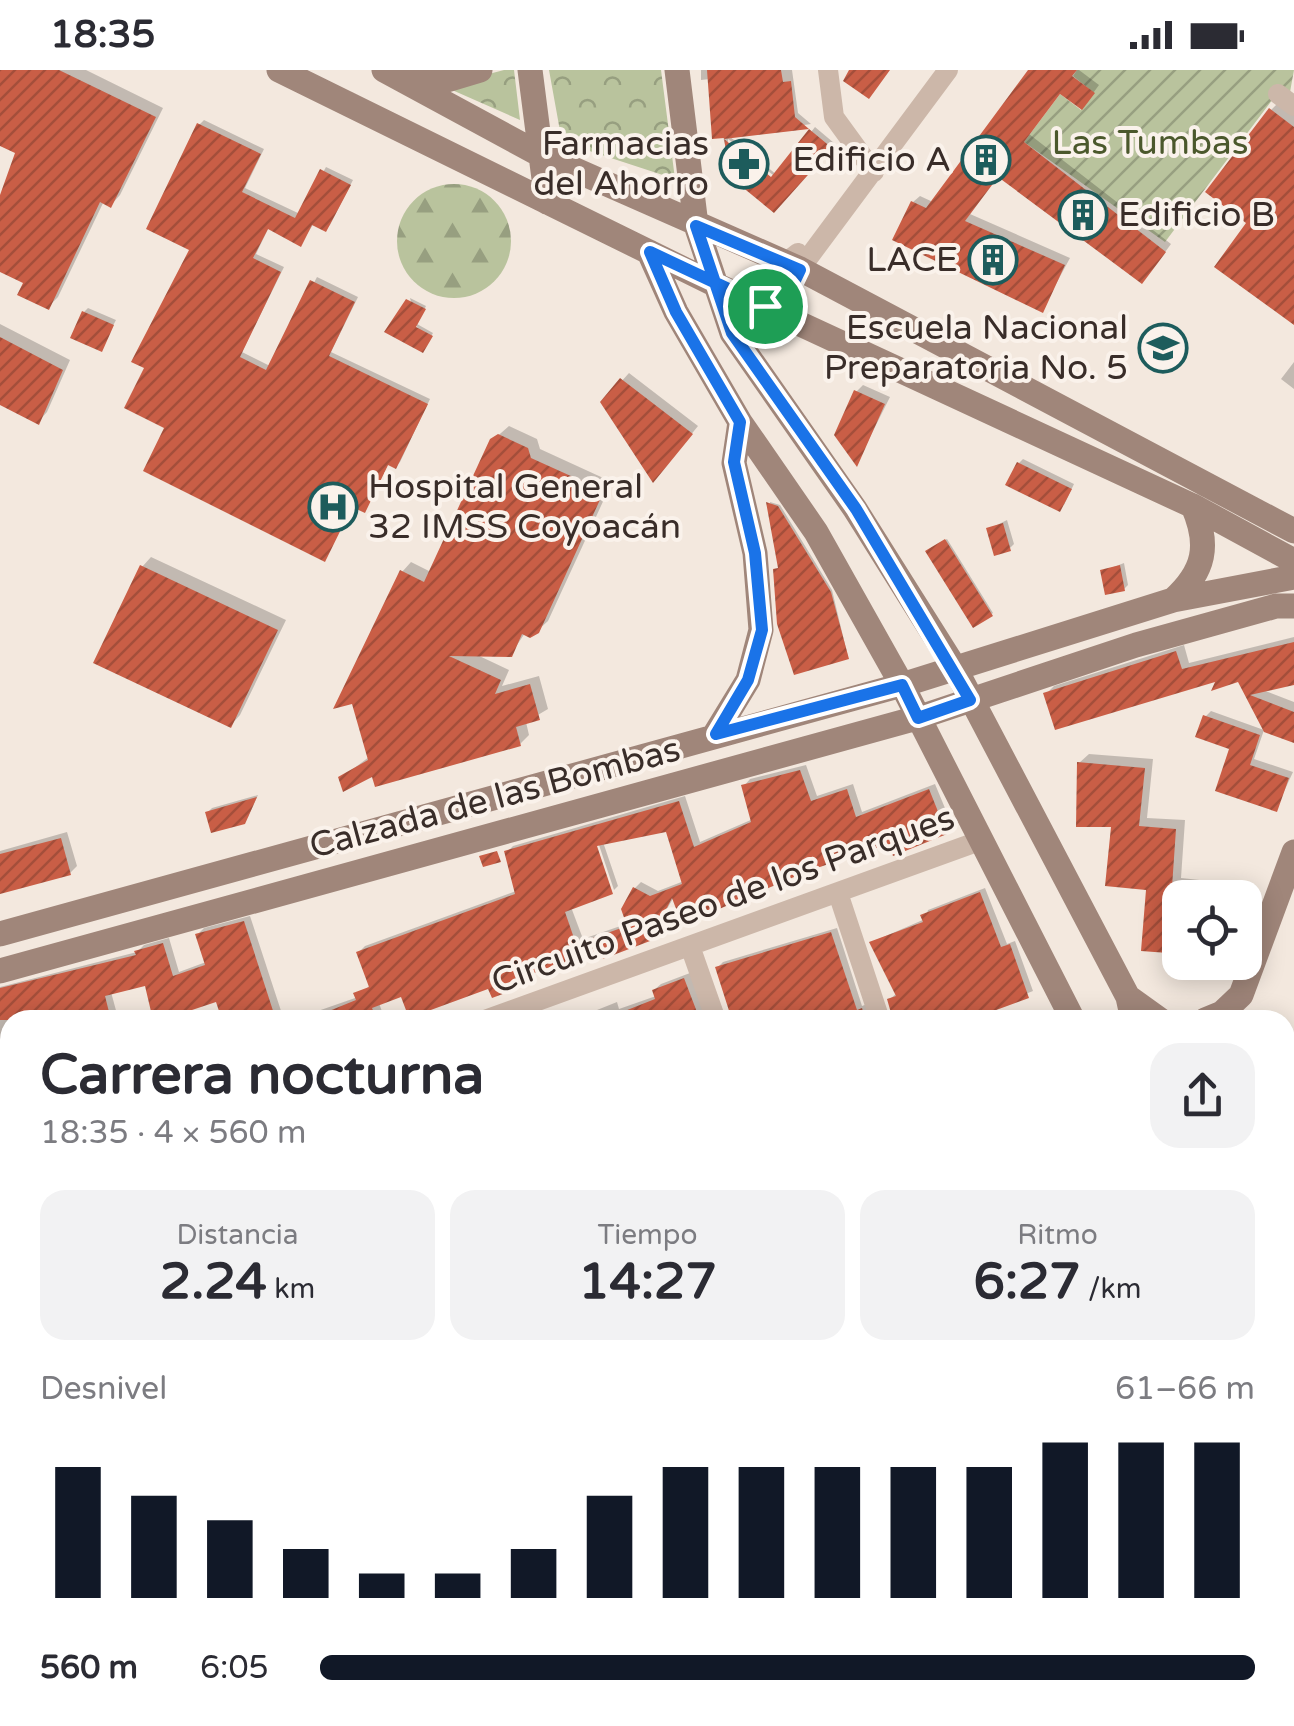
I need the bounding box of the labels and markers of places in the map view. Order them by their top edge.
place label: Farmacias del Ahorro [533,123,709,205]
building icon: Edificio A [960,134,1012,186]
pharmacy icon: Farmacias del Ahorro [718,138,770,190]
place label: Edificio A [792,139,951,181]
building icon: Edificio B [1057,189,1109,241]
place label: Edificio B [1118,194,1275,236]
building icon: LACE [967,234,1019,286]
place label: LACE [866,239,958,281]
pin [723,264,808,349]
place label: Escuela Nacional Preparatoria No. 5 [824,307,1128,389]
school or university icon: Escuela Nacional Preparatoria No. 5 [1137,322,1189,374]
place label: Hospital General 32 IMSS Coyoacán [368,466,681,548]
hospital icon: Hospital General 32 IMSS Coyoacán [307,481,359,533]

